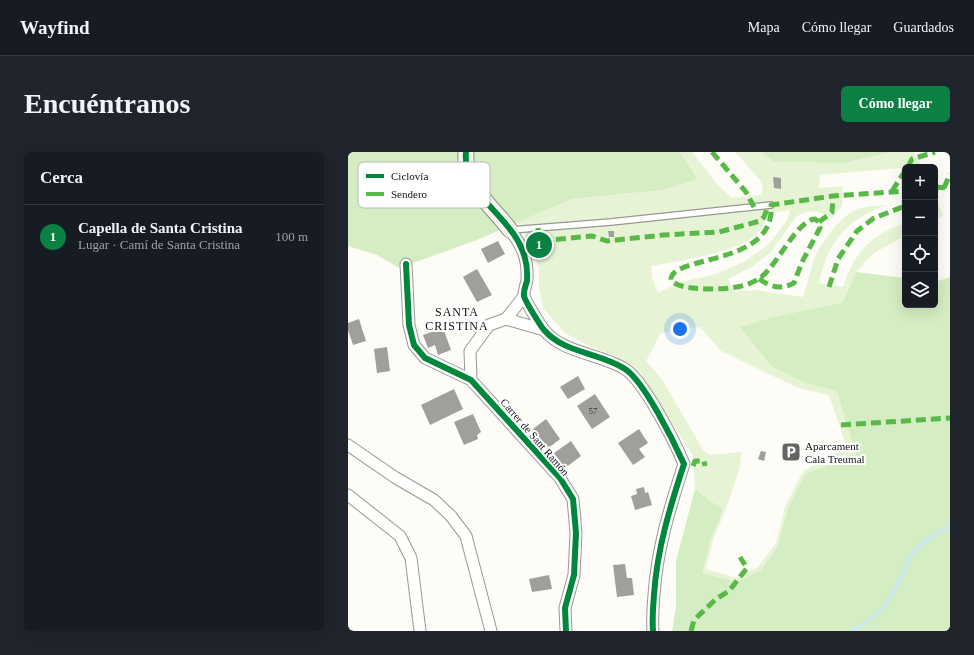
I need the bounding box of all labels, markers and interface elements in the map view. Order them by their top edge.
text: Wayfind [20,17,90,38]
text: Mapa [748,20,780,35]
text: Cómo llegar [802,20,871,35]
text: Guardados [893,20,954,35]
button: Cómo llegar [841,86,950,122]
text: Encuéntranos [24,88,190,119]
legend [358,162,490,208]
map controls [902,164,938,308]
button: + [902,164,938,200]
text: Cerca [40,168,83,187]
text: Ciclovía [391,170,428,182]
text: Sendero [391,188,428,200]
button: − [902,200,938,236]
text: Capella de Santa Cristina [78,220,243,236]
text: 1 [50,229,56,244]
text: 100 m [275,229,308,244]
pin: 1 [526,230,552,260]
button: locate [902,236,938,272]
text: Lugar · Camí de Santa Cristina [78,237,240,252]
button: layers [902,272,938,308]
district label: SANTA CRISTINA [425,305,489,333]
your location [670,319,690,339]
street label: Carrer de Sant Ramón [498,396,572,478]
house number: 57 [589,406,598,416]
place label: Aparcament Cala Treumal [805,440,865,465]
parking icon: Aparcament Cala Treumal [780,441,802,463]

